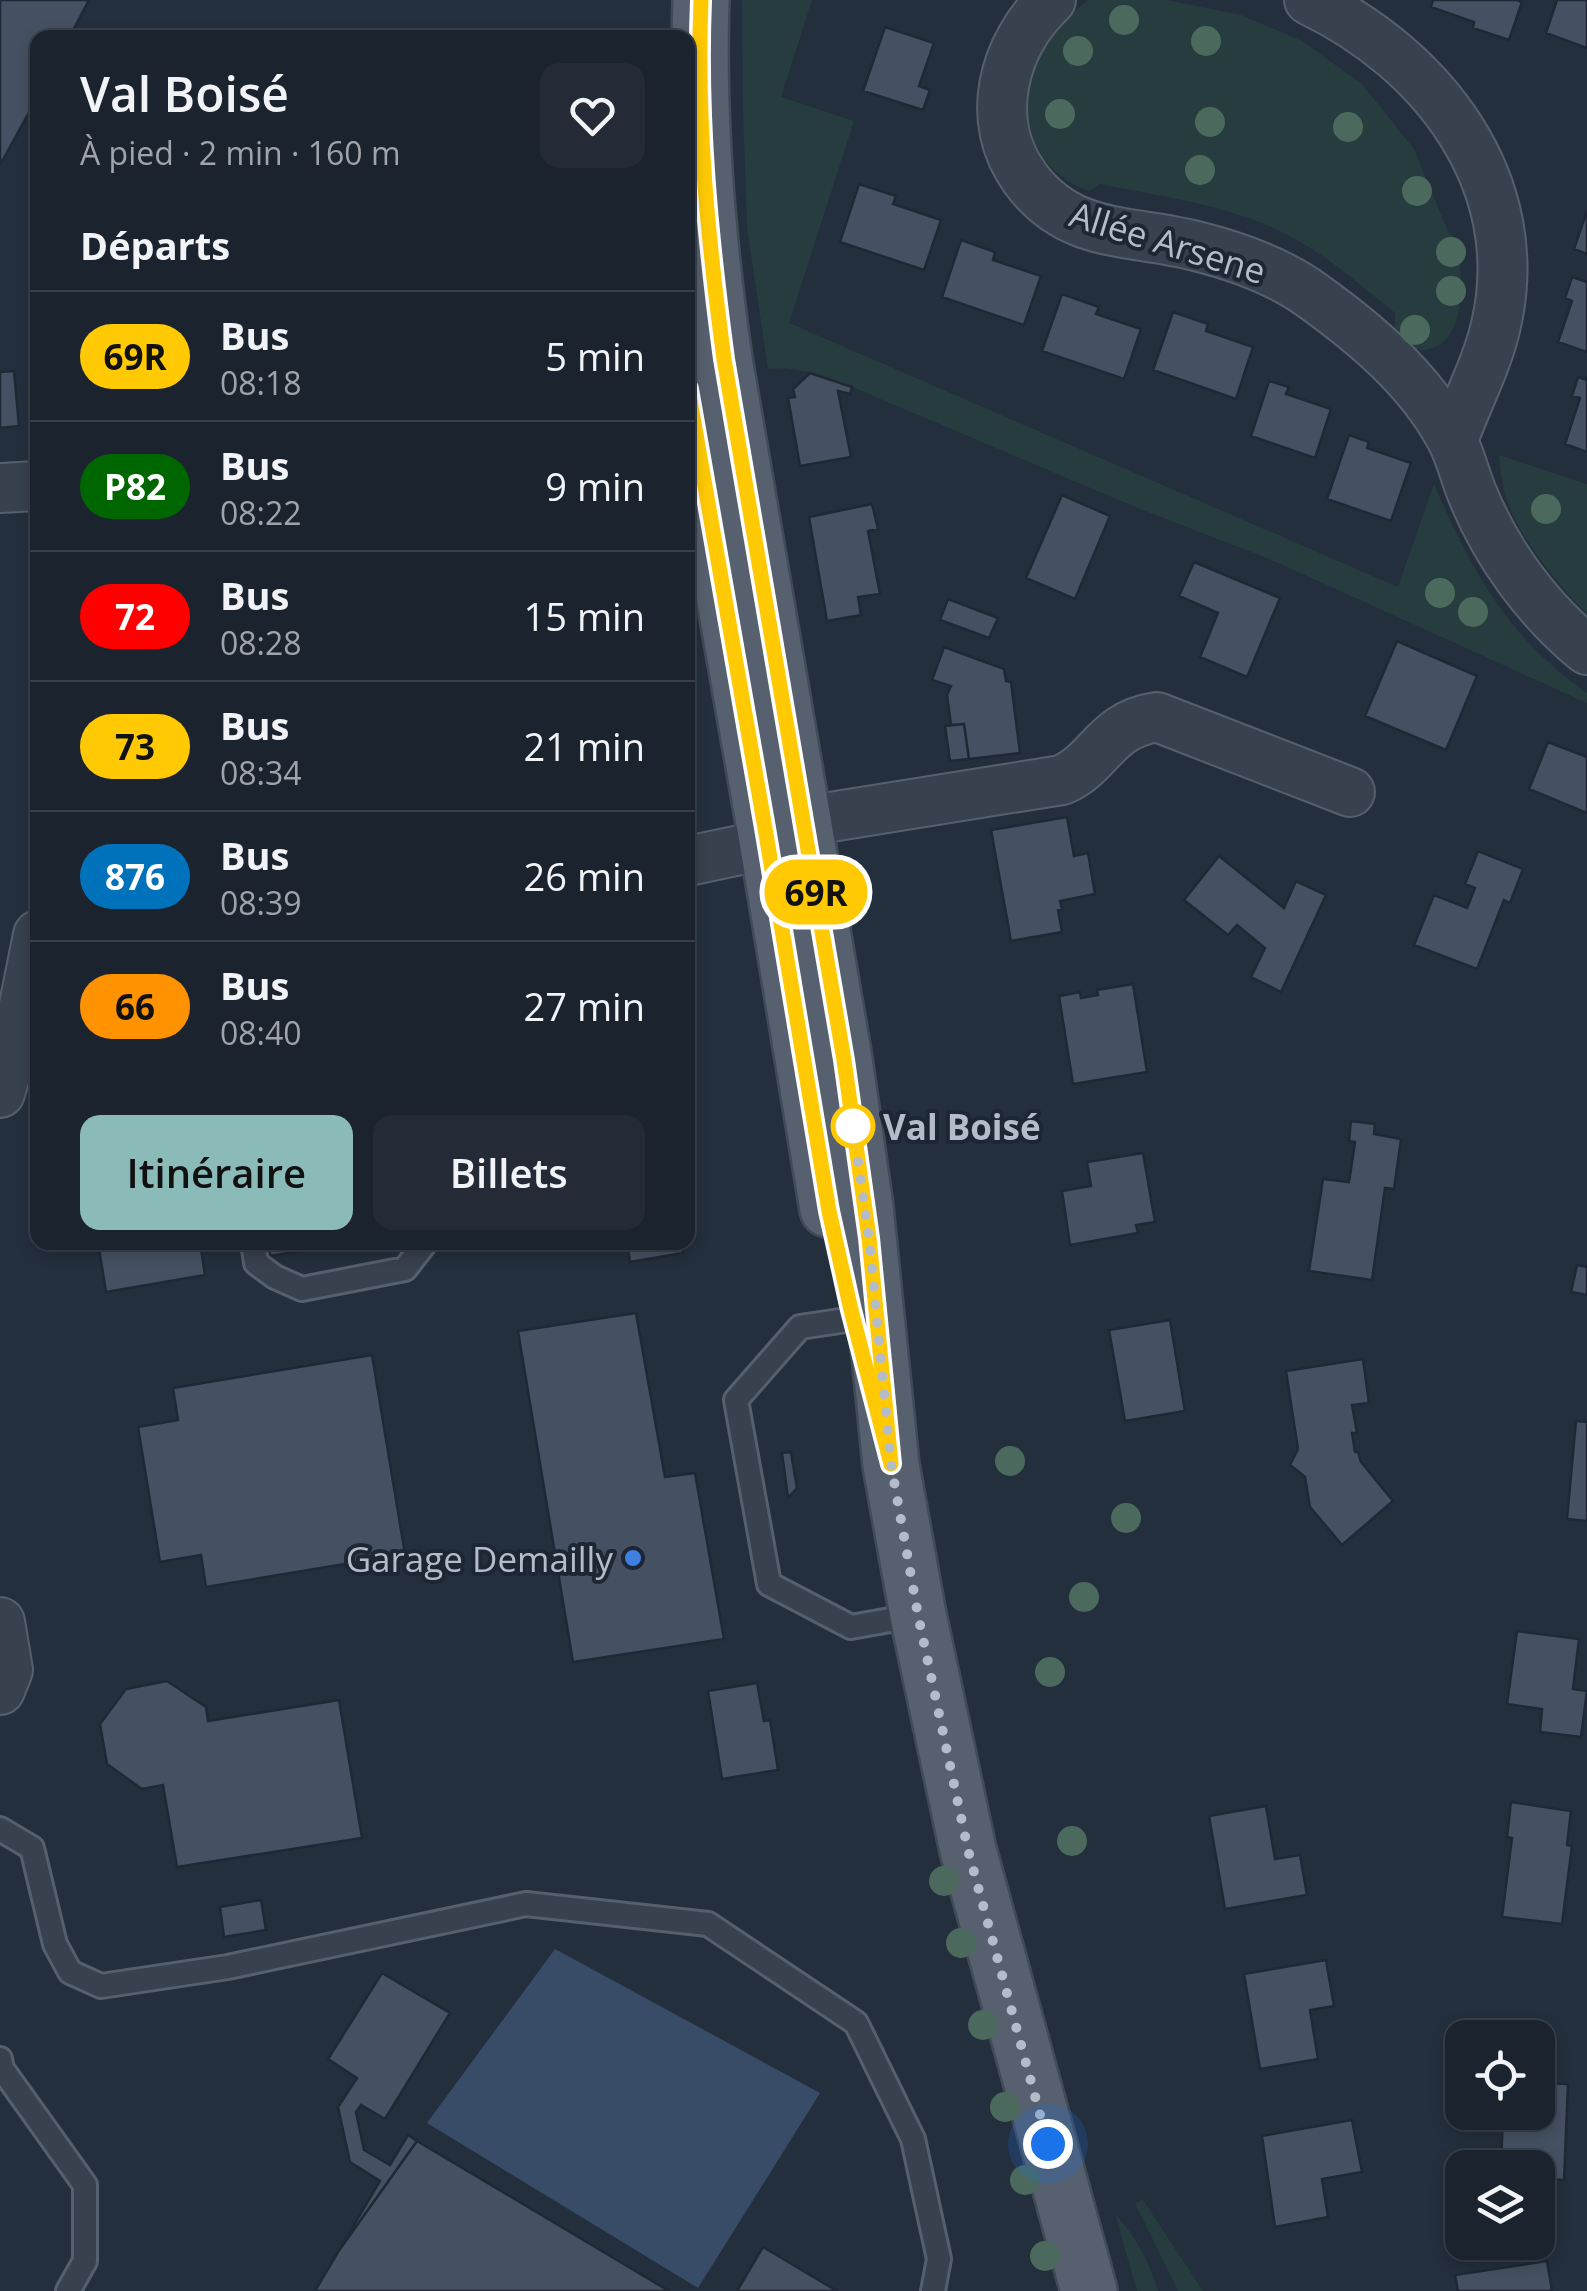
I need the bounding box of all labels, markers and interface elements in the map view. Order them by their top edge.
text: Val Boisé [80,61,289,126]
button: heart [540,63,645,168]
text: À pied · 2 min · 160 m [80,131,401,174]
street label: Allée Arsene [1064,190,1272,294]
text: Départs [80,219,230,271]
text: Bus [220,309,289,361]
text: 5 min [545,330,645,382]
text: 69R [103,333,167,380]
text: 08:18 [220,361,302,404]
text: Bus [220,439,289,491]
text: 9 min [545,460,645,512]
text: P82 [104,463,166,510]
text: 08:22 [220,491,302,534]
text: Bus [220,569,289,621]
text: 15 min [524,590,645,642]
text: 72 [115,593,155,640]
text: 08:28 [220,621,302,664]
text: Bus [220,699,289,751]
text: 21 min [524,720,645,772]
text: 73 [115,723,155,770]
text: 08:34 [220,751,302,794]
text: Bus [220,829,289,881]
text: 26 min [524,850,645,902]
text: 876 [105,853,165,900]
line badge: 69R [758,860,874,924]
text: 69R [784,869,848,916]
text: 08:39 [220,881,302,924]
text: Bus [220,959,289,1011]
text: 27 min [524,980,645,1032]
text: 66 [115,983,155,1030]
text: 08:40 [220,1011,302,1054]
place label: Val Boisé [883,1103,1041,1150]
marker: Val Boisé [832,1105,874,1147]
button: Itinéraire [80,1115,353,1230]
button: Billets [373,1115,645,1230]
place label: Garage Demailly [346,1535,613,1582]
marker: Garage Demailly [622,1547,644,1569]
map controls [1445,2020,1555,2260]
button: locate [1445,2020,1555,2130]
your location [1023,2119,1073,2169]
button: layers [1445,2150,1555,2260]

